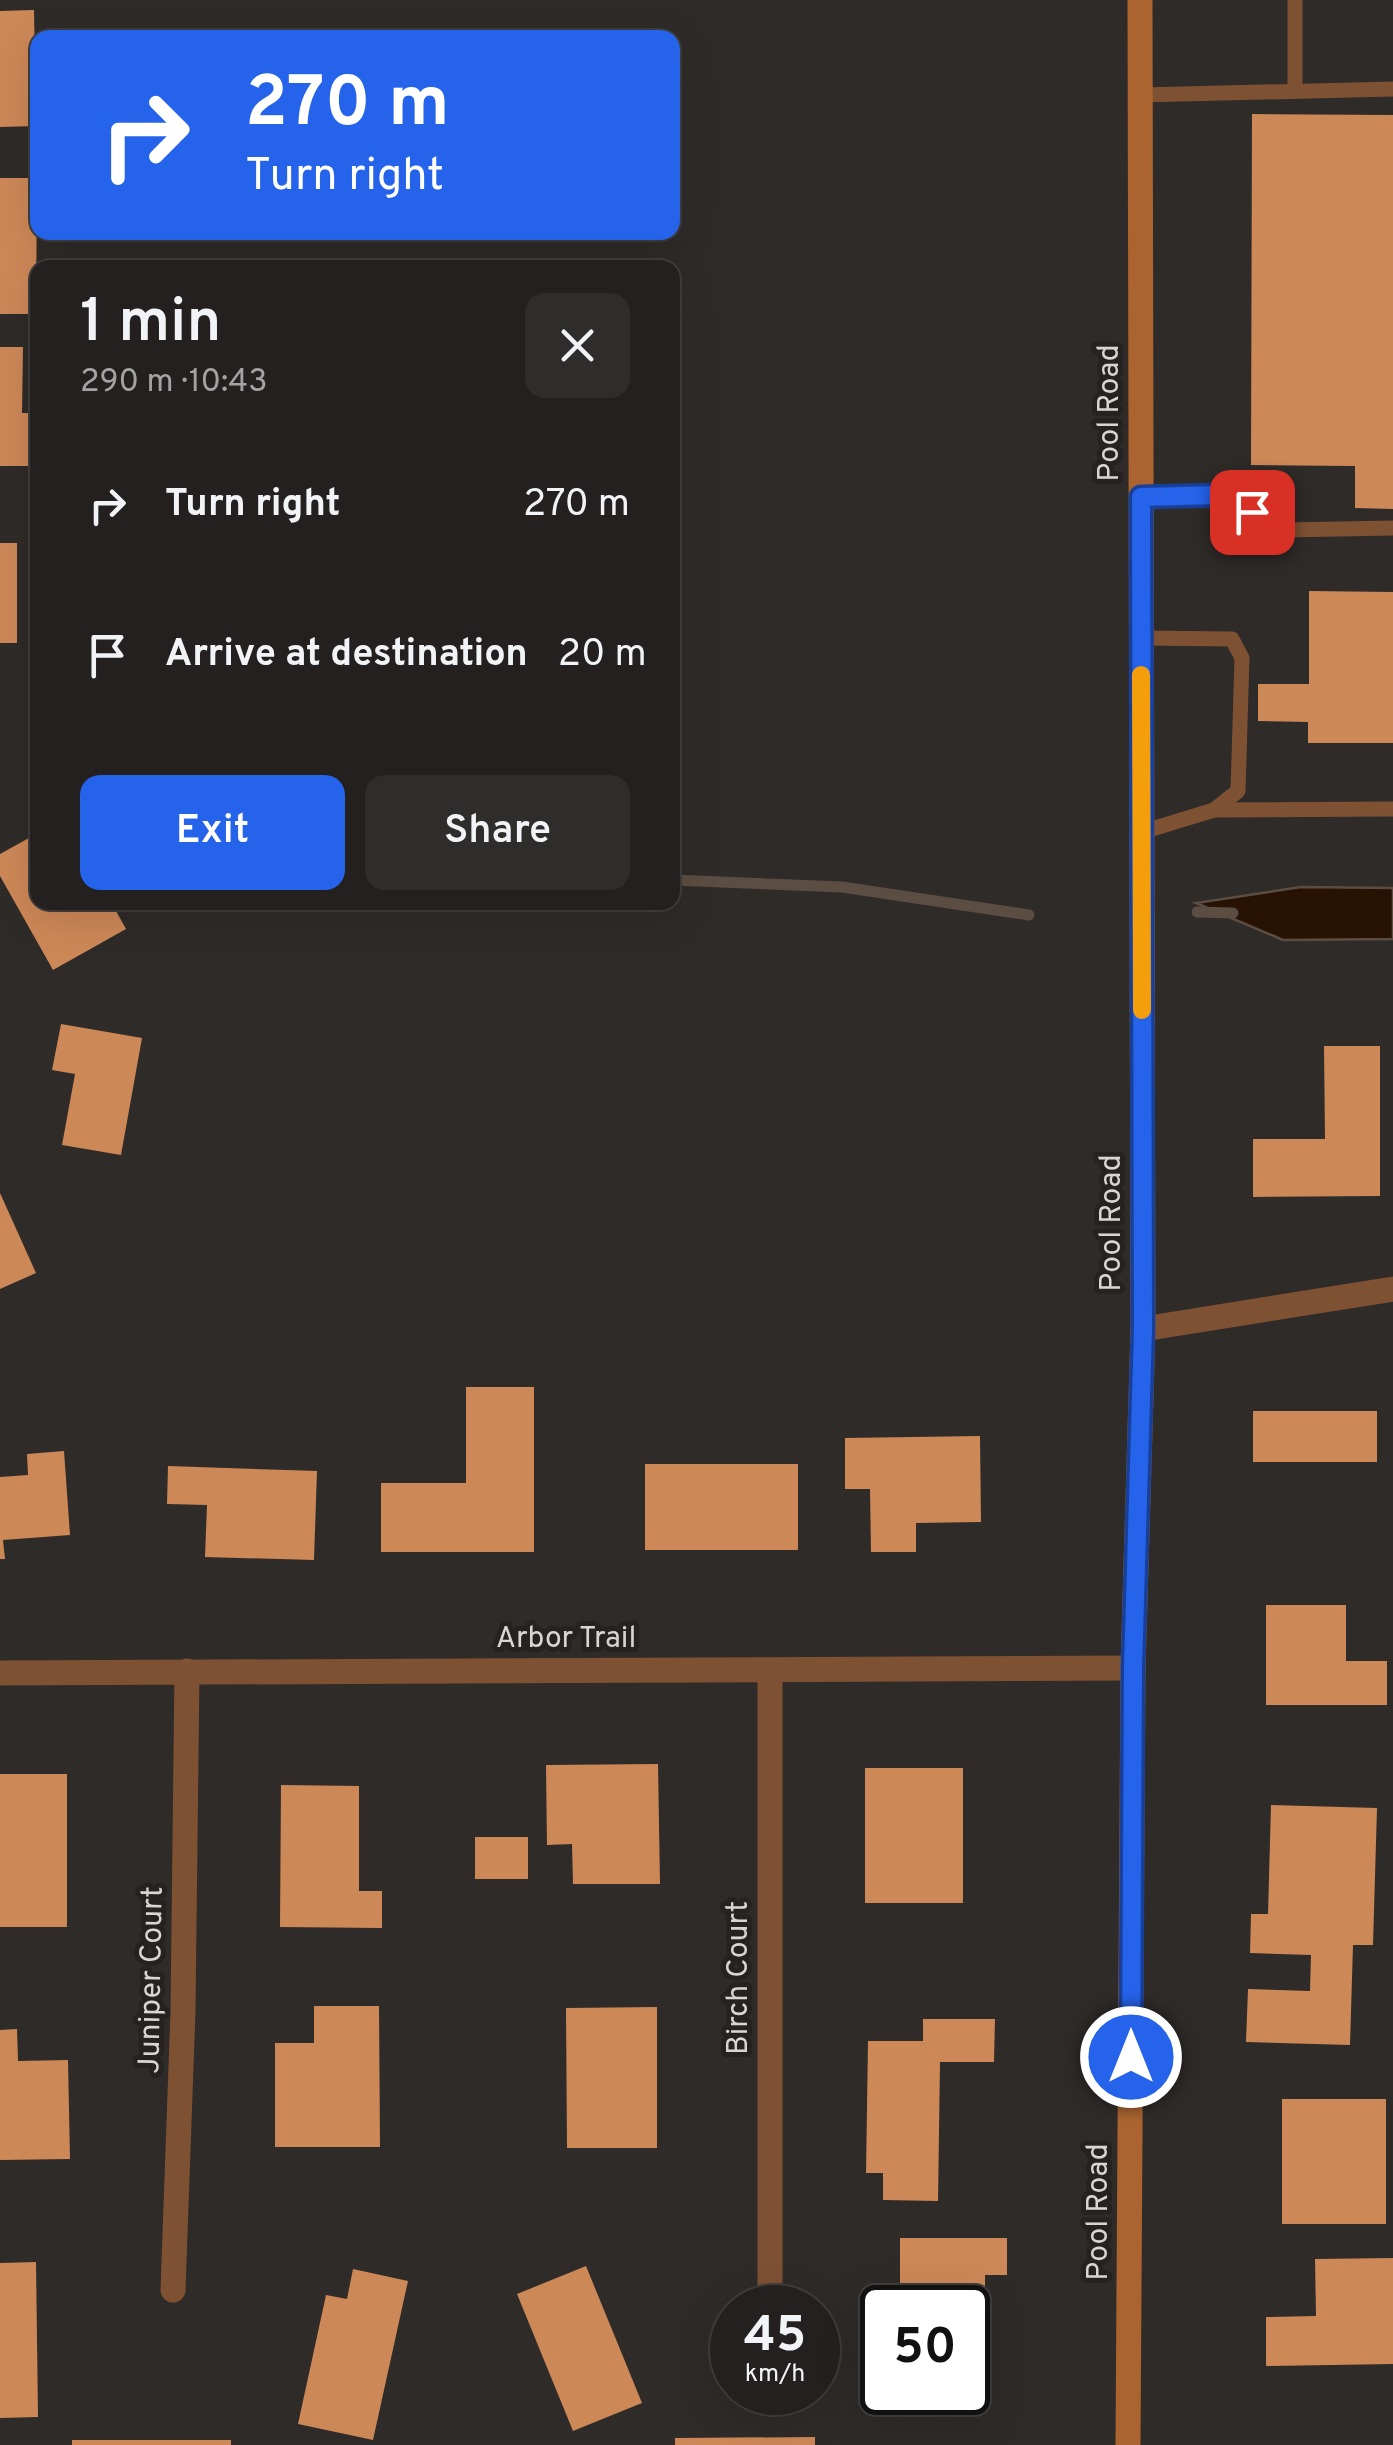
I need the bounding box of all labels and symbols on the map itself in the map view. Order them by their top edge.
street label: Pool Road [1092,344,1129,482]
pin [1210,470,1295,555]
street label: Pool Road [1094,1154,1131,1292]
street label: Arbor Trail [496,1621,636,1658]
street label: Juniper Court [132,1886,173,2074]
street label: Birch Court [721,1901,758,2055]
position arrow [1079,2005,1183,2109]
street label: Pool Road [1081,2143,1118,2281]
speed limit sign: 50 [860,2285,990,2415]

